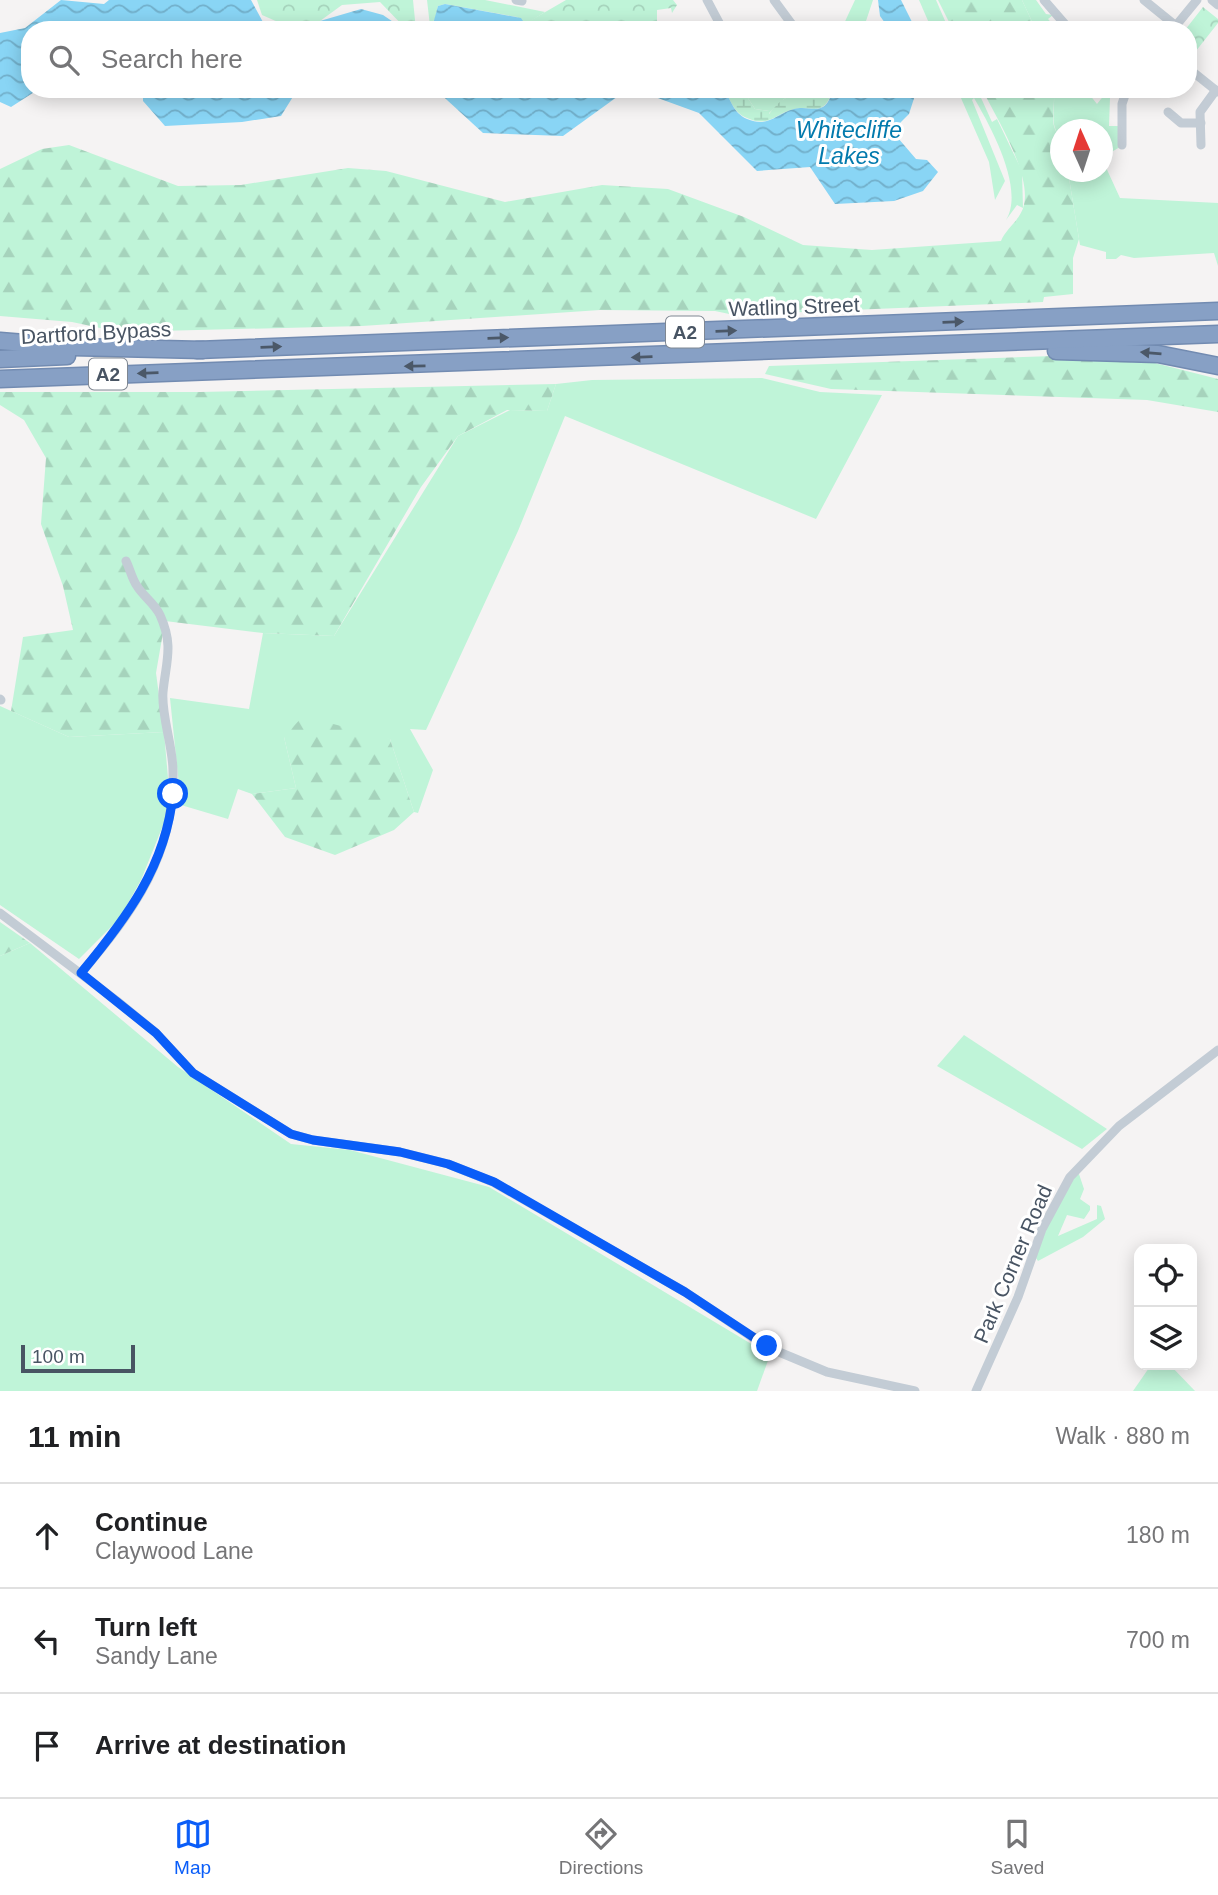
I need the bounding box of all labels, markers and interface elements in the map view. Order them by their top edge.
search box [21,21,1197,98]
icon: search [45,41,83,79]
text: Search here [101,44,243,74]
water label: Whitecliffe Lakes [796,117,902,169]
north arrow [1050,119,1113,182]
street label: Watling Street [728,293,860,320]
road number: A2 [666,316,704,348]
one-way arrow [942,316,964,327]
street label: Dartford Bypass [20,317,172,348]
one-way arrow [715,325,737,336]
one-way arrow [488,333,510,344]
one-way arrow [260,341,282,352]
one-way arrow [1140,347,1162,358]
one-way arrow [631,351,653,362]
road number: A2 [89,358,127,390]
one-way arrow [404,360,426,372]
one-way arrow [137,367,159,378]
route start [157,778,188,809]
street label: Park Corner Road [969,1181,1056,1346]
map controls [1134,1244,1197,1370]
button: locate [1134,1244,1197,1307]
button: layers [1134,1307,1197,1370]
route end [751,1330,782,1361]
scale bar [21,1342,135,1374]
text: 100 m [32,1346,85,1367]
text: 11 min [28,1420,121,1453]
text: Walk · 880 m [1055,1423,1190,1449]
text: Continue [95,1507,208,1537]
icon: ahead [28,1517,66,1555]
text: 180 m [1126,1522,1190,1548]
text: Claywood Lane [95,1538,254,1564]
text: Turn left [95,1612,197,1642]
icon: left [28,1622,66,1660]
text: 700 m [1126,1627,1190,1653]
text: Sandy Lane [95,1643,218,1669]
icon: arrive [28,1727,66,1765]
text: Arrive at destination [95,1730,346,1760]
tab: Map [174,1815,212,1879]
tab: Directions [559,1815,643,1879]
tab: Saved [990,1815,1044,1879]

